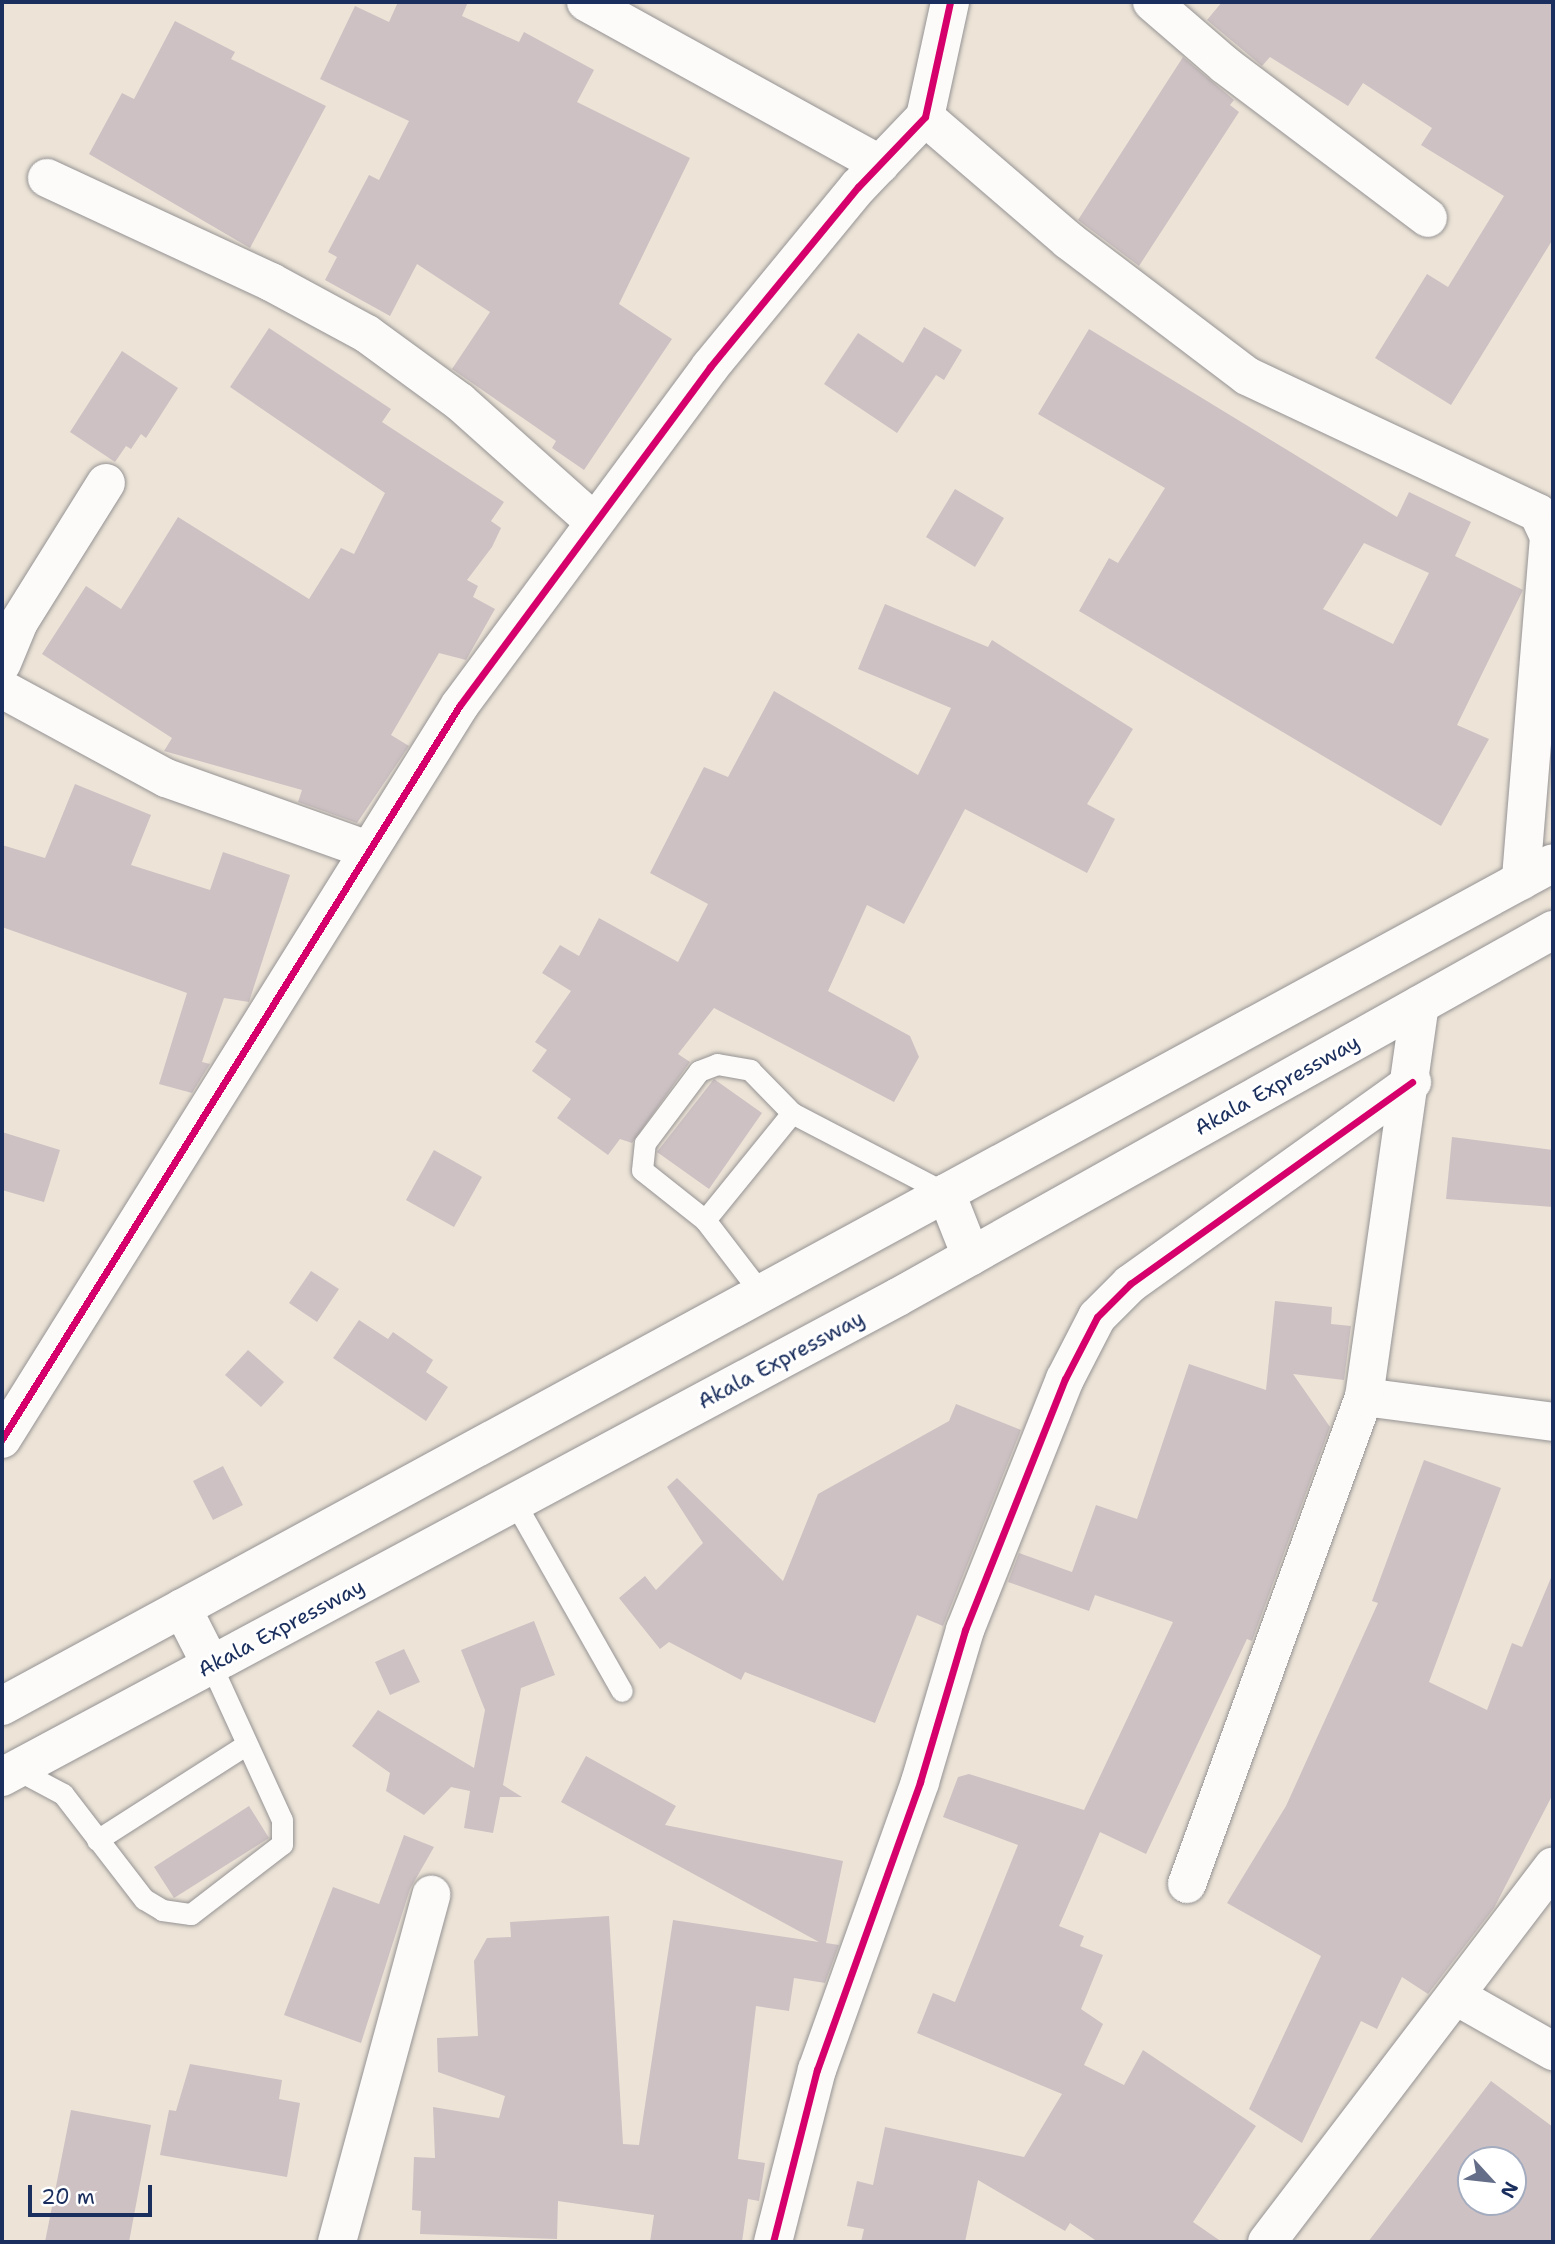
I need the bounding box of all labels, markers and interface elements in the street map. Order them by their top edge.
street label: Akala Expressway [1190,1029,1364,1141]
street label: Akala Expressway [694,1306,868,1414]
street label: Akala Expressway [194,1574,368,1682]
north arrow [1457,2146,1527,2216]
scale bar [32,2170,156,2214]
text: N [1495,2177,1524,2202]
text: 20 m [41,2183,95,2211]

